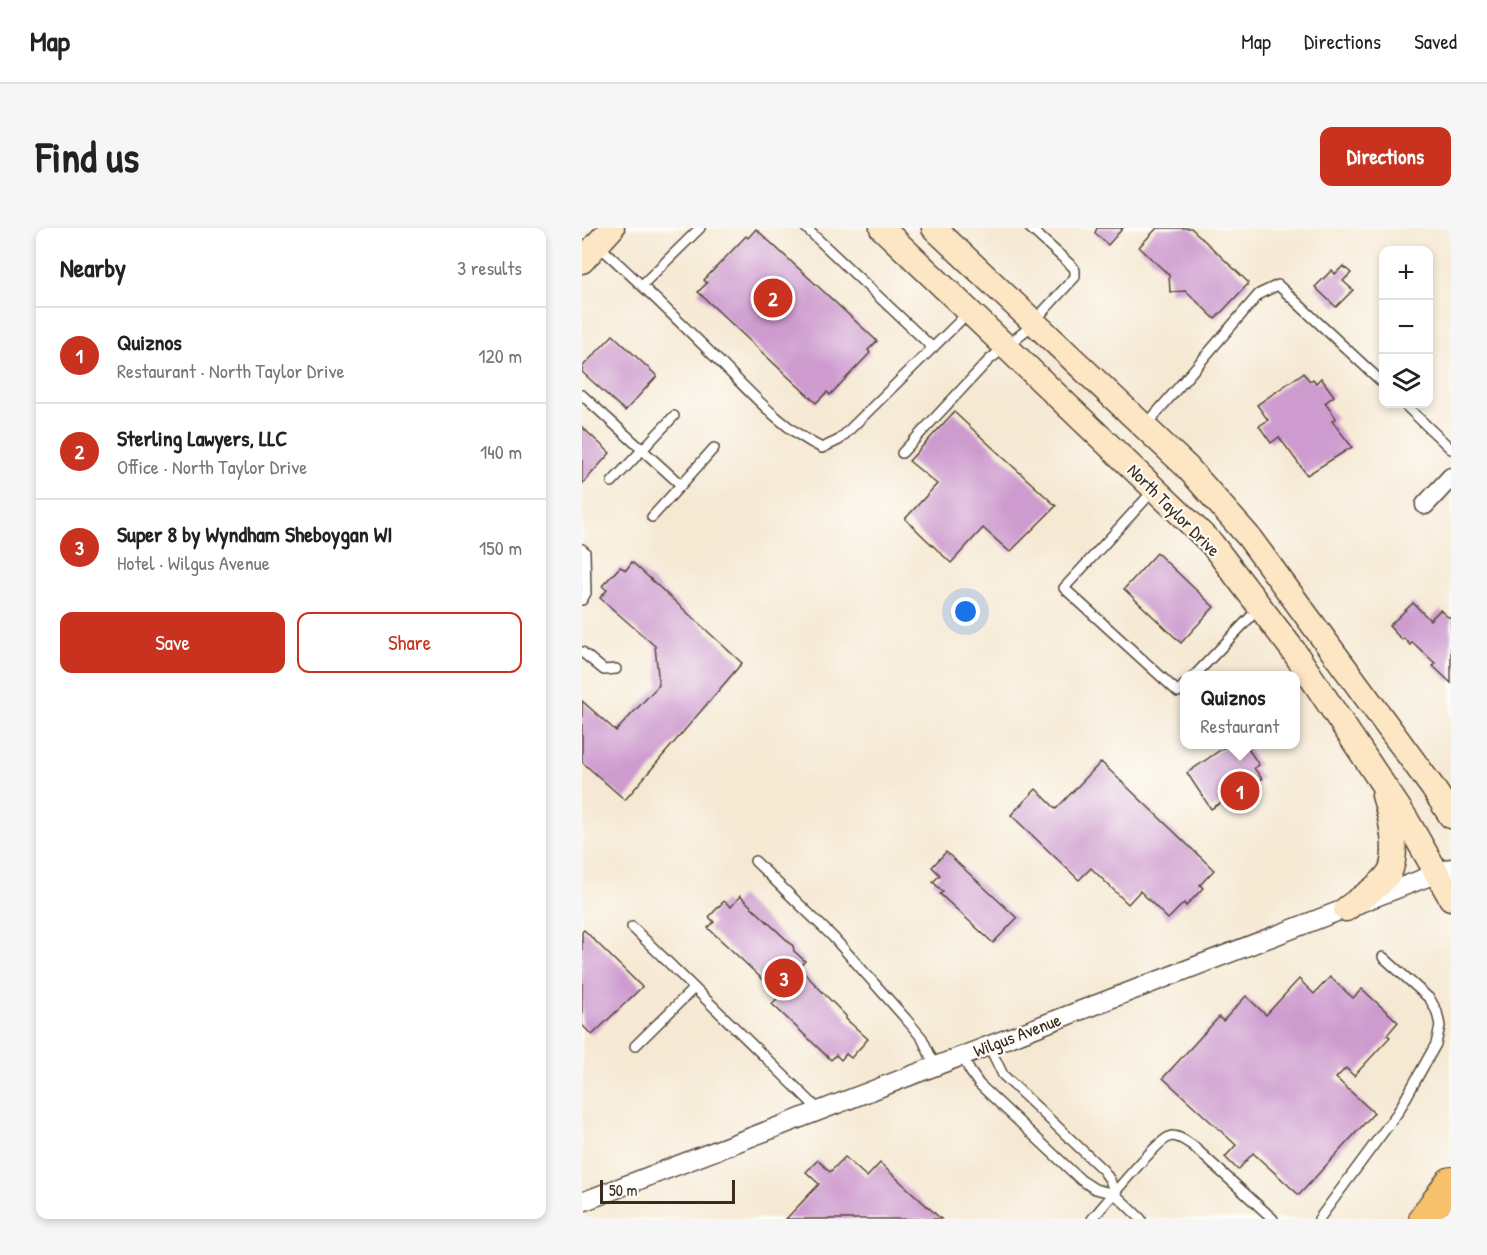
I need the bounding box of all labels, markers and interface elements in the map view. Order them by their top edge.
text: Map [30,22,70,60]
text: Map [1241,27,1271,56]
text: Directions [1304,27,1381,56]
text: Saved [1414,27,1457,56]
button: Directions [1320,127,1451,186]
text: Find us [36,128,139,185]
map controls [1379,246,1433,408]
button: + [1379,246,1433,300]
text: Nearby [60,250,126,285]
text: 3 results [457,254,522,281]
pin: 2 [754,276,792,320]
button: − [1379,300,1433,354]
text: Quiznos [117,327,182,357]
text: 1 [76,342,83,369]
text: 120 m [478,342,522,369]
button: layers [1379,354,1433,408]
text: Restaurant · North Taylor Drive [117,357,344,384]
text: Sterling Lawyers, LLC [117,423,287,453]
text: 2 [75,438,84,465]
text: 140 m [480,438,522,465]
text: Office · North Taylor Drive [117,453,307,480]
street label: North Taylor Drive [1122,458,1226,562]
text: Super 8 by Wyndham Sheboygan WI [117,519,392,549]
text: 3 [75,534,84,561]
text: 150 m [479,534,522,561]
text: Hotel · Wilgus Avenue [117,549,270,576]
your location [951,597,980,626]
button: Save [60,612,285,673]
button: Share [297,612,522,673]
popup [1180,671,1300,749]
text: Quiznos [1201,682,1265,712]
text: Restaurant [1201,712,1279,739]
pin: 1 [1220,768,1260,814]
pin: 3 [764,956,804,1000]
street label: Wilgus Avenue [970,1007,1064,1063]
scale bar [600,1177,735,1204]
text: 50 m [609,1179,638,1201]

